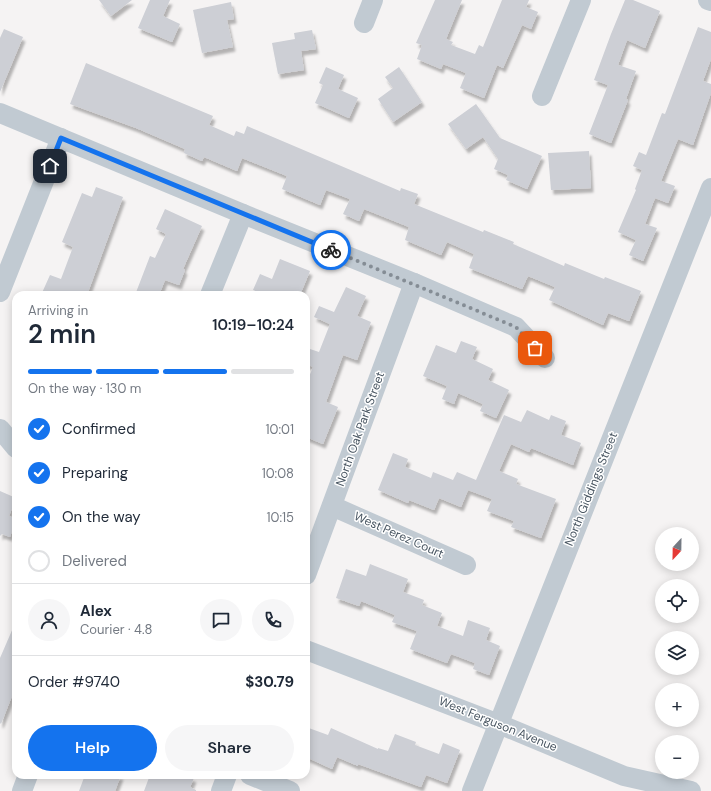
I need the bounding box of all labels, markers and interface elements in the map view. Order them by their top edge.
pin [33,149,67,183]
icon: home [39,155,61,177]
courier [311,230,351,270]
icon: bike [320,239,342,261]
text: Arriving in [28,302,88,319]
text: 10:19–10:24 [212,315,294,335]
text: 2 min [28,317,96,351]
pin [518,331,552,365]
icon: bag [524,337,546,359]
street label: North Oak Park Street [332,369,388,488]
text: On the way · 130 m [28,380,141,397]
icon: check [28,418,50,440]
text: Confirmed [62,419,136,439]
text: 10:01 [265,421,294,438]
street label: North Giddings Street [561,429,621,548]
icon: check [28,462,50,484]
text: Preparing [62,463,128,483]
text: 10:08 [262,465,294,482]
icon: check [28,506,50,528]
text: On the way [62,507,141,527]
street label: West Perez Court [352,508,447,562]
text: 10:15 [266,509,294,526]
north arrow [655,527,699,571]
map controls [655,527,699,779]
text: Delivered [62,551,127,571]
button: locate [655,579,699,623]
button: person [28,599,70,641]
button: chat [200,599,242,641]
button: phone [252,599,294,641]
text: Alex [80,601,112,621]
text: Courier · 4.8 [80,621,152,638]
button: layers [655,631,699,675]
text: Order #9740 [28,672,120,692]
text: $30.79 [245,672,294,692]
button: + [655,683,699,727]
street label: West Ferguson Avenue [436,693,560,755]
button: Help [28,725,157,771]
button: Share [165,725,294,771]
button: − [655,735,699,779]

